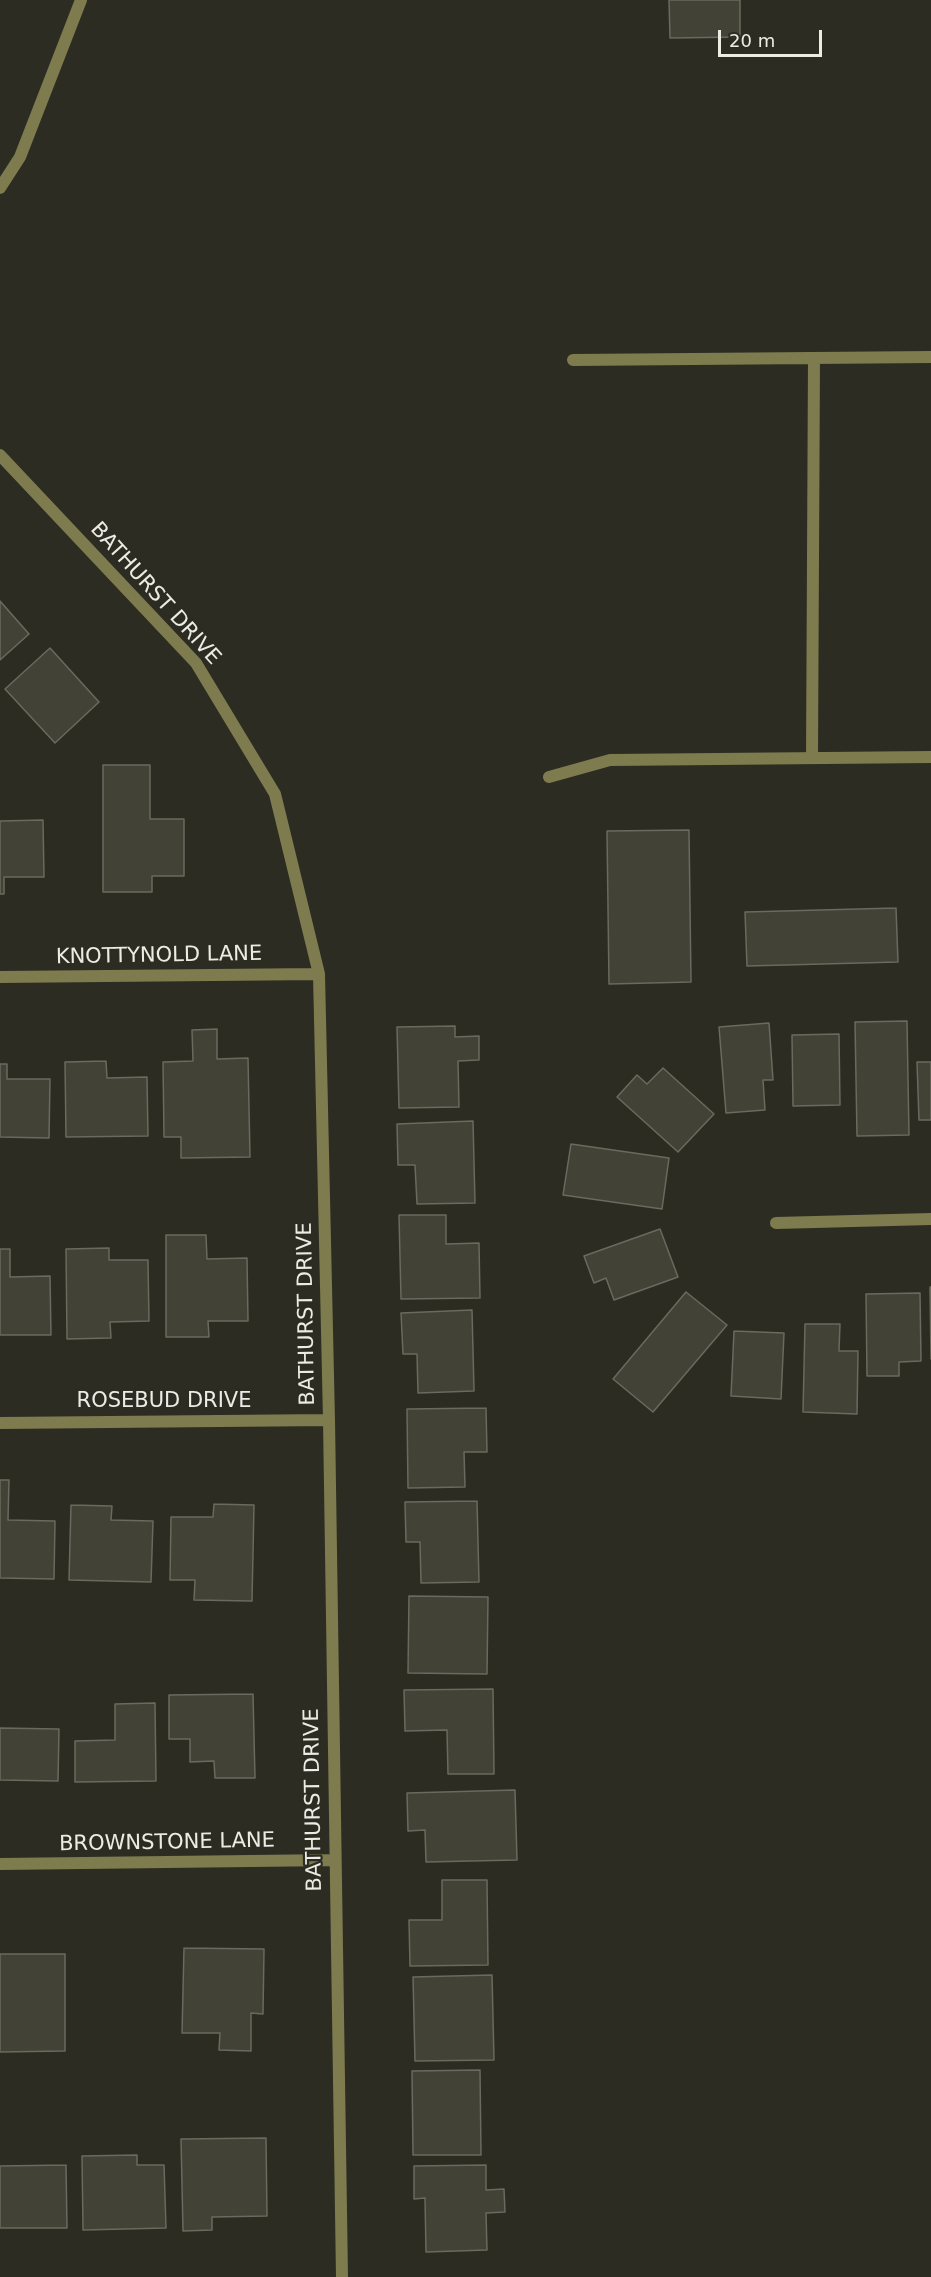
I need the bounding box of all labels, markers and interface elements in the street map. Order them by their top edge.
scale bar [721,18,824,56]
text: 20 m [729,30,775,51]
street label: BATHURST DRIVE [84,518,226,670]
street label: KNOTTYNOLD LANE [56,942,262,970]
street label: BATHURST DRIVE [293,1222,321,1406]
street label: ROSEBUD DRIVE [77,1389,251,1415]
street label: BATHURST DRIVE [300,1708,328,1892]
street label: BROWNSTONE LANE [59,1829,275,1857]

